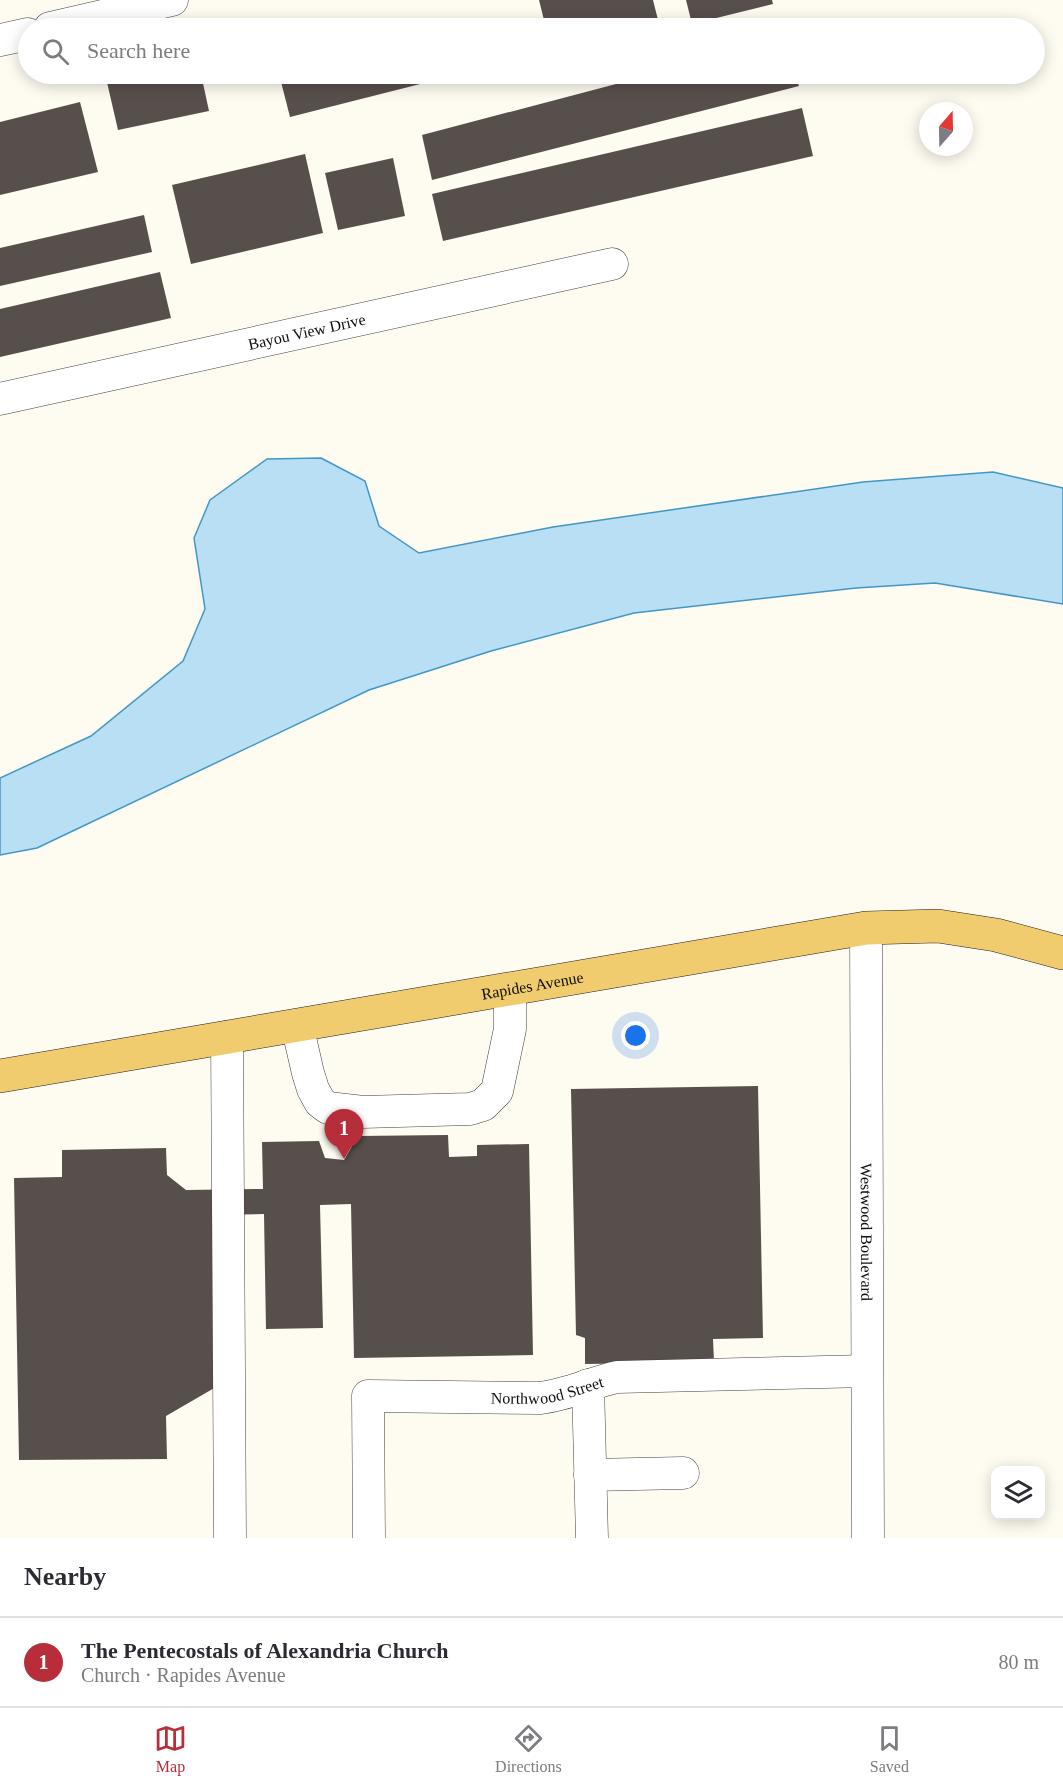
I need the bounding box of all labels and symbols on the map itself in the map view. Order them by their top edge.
north arrow [919,102,973,156]
street label: Bayou View Drive [246,310,367,353]
street label: Rapides Avenue [480,968,585,1002]
your location [621,1021,650,1050]
pin: 1 [324,1110,364,1159]
street label: Westwood Boulevard [858,1163,876,1301]
street label: Northwood Street [491,1373,606,1407]

